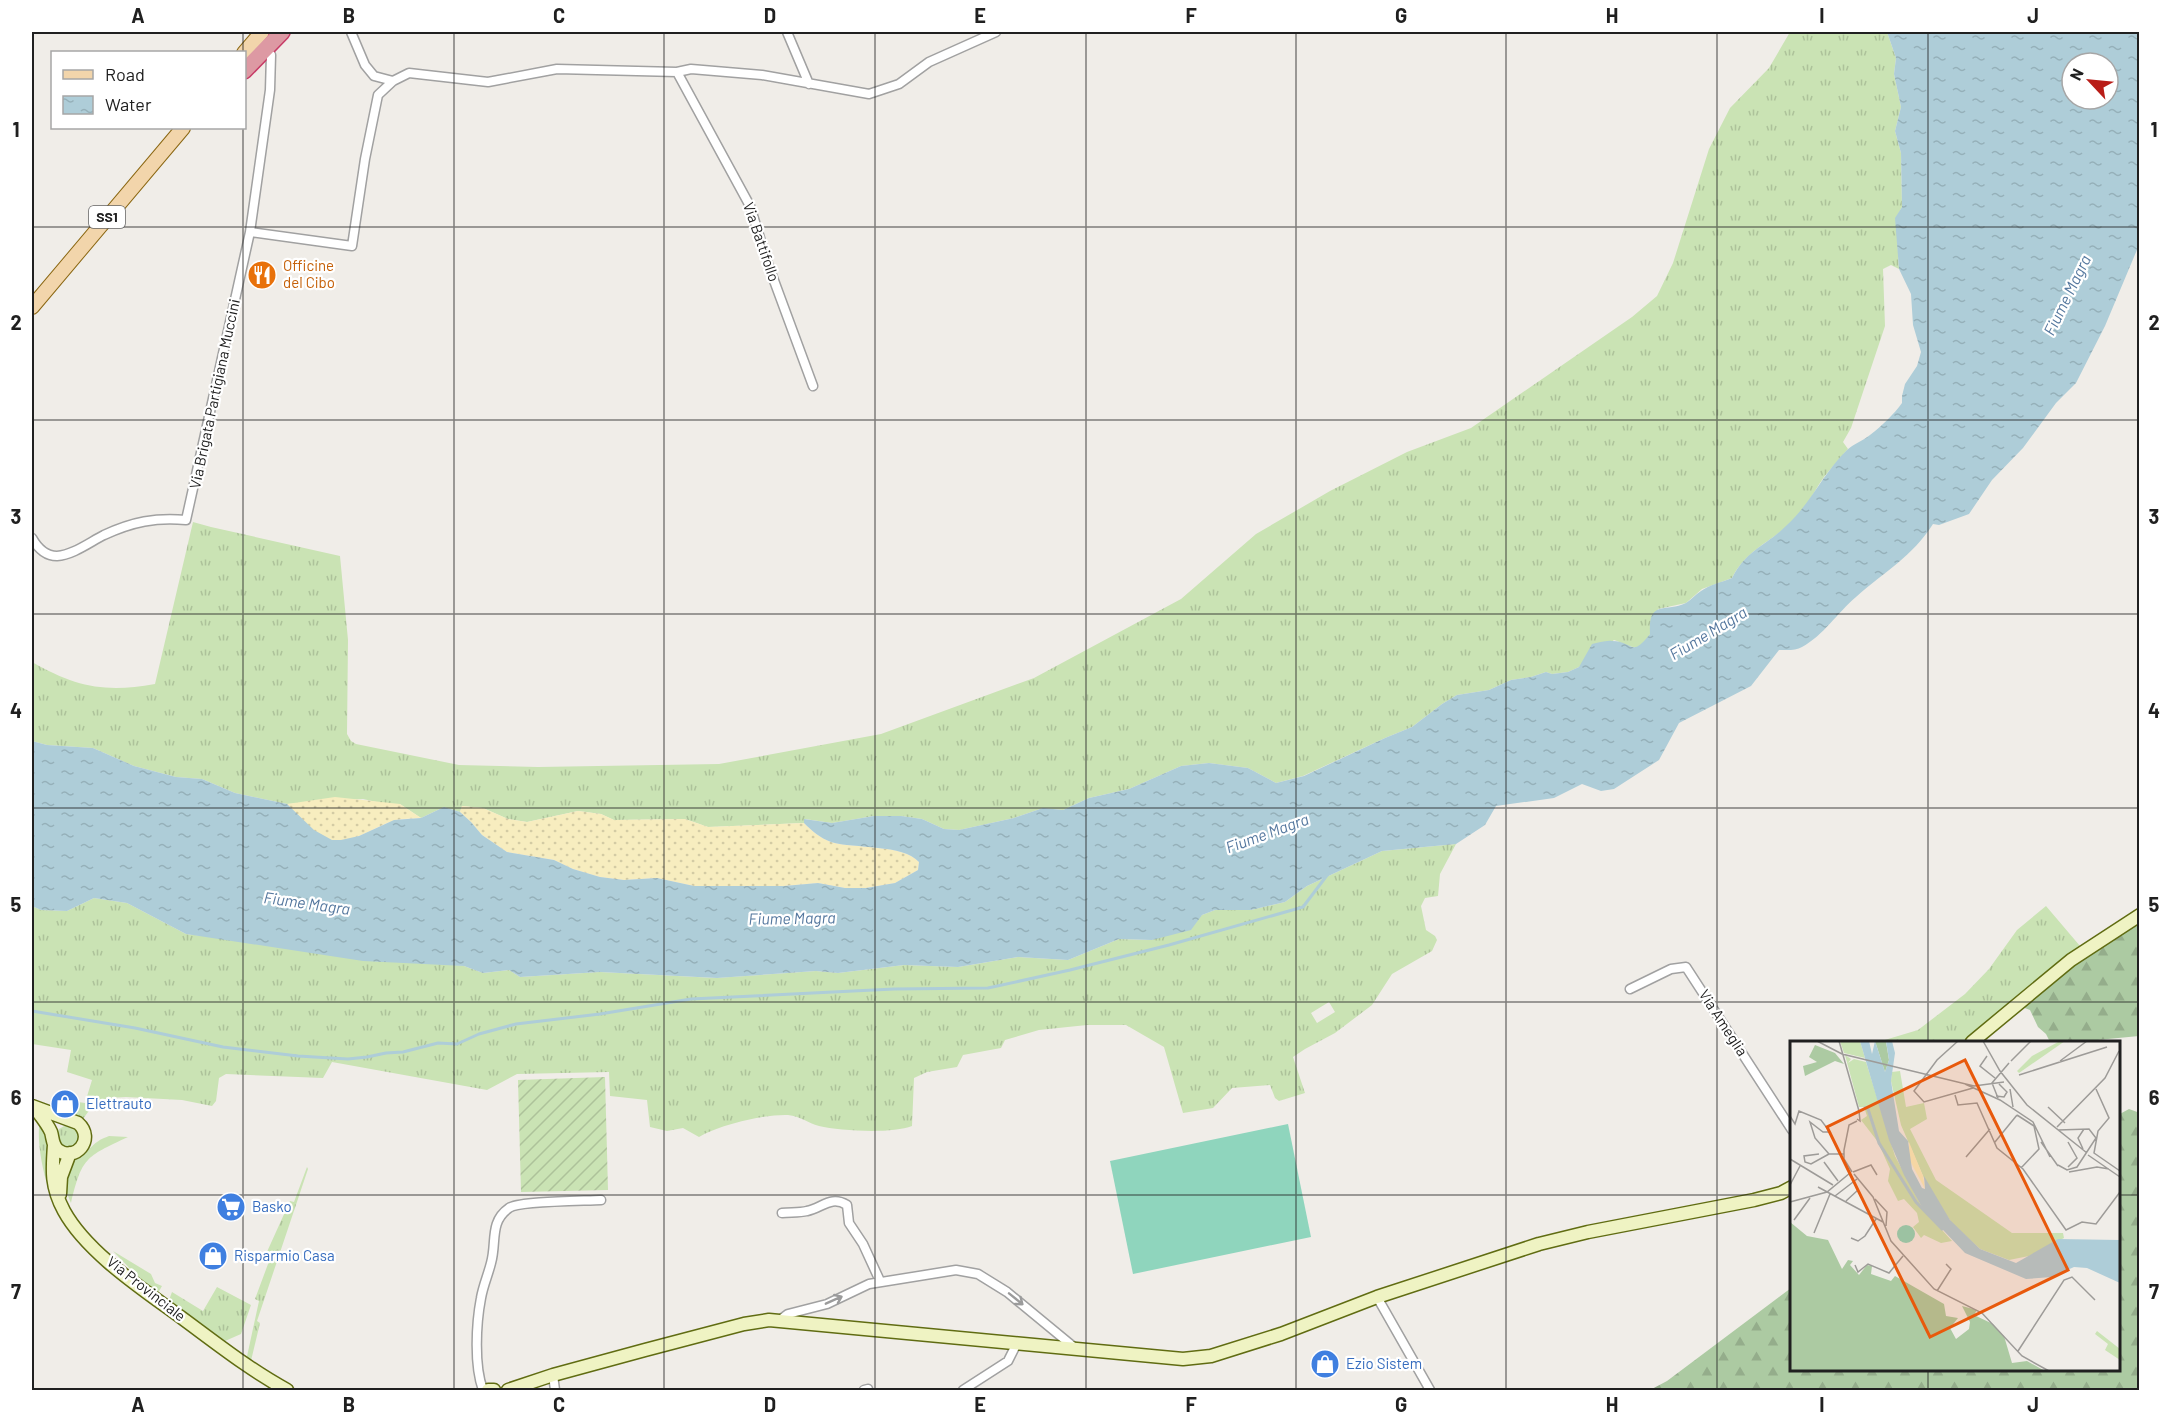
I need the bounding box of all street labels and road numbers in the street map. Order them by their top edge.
street label: Via Battifollo [740,200,784,284]
road number: SS1 [89,206,125,228]
street label: Via Brigata Partigiana Muccini [185,297,243,490]
street label: Via Ameglia [1696,986,1752,1059]
street label: Via Provinciale [104,1252,190,1325]

